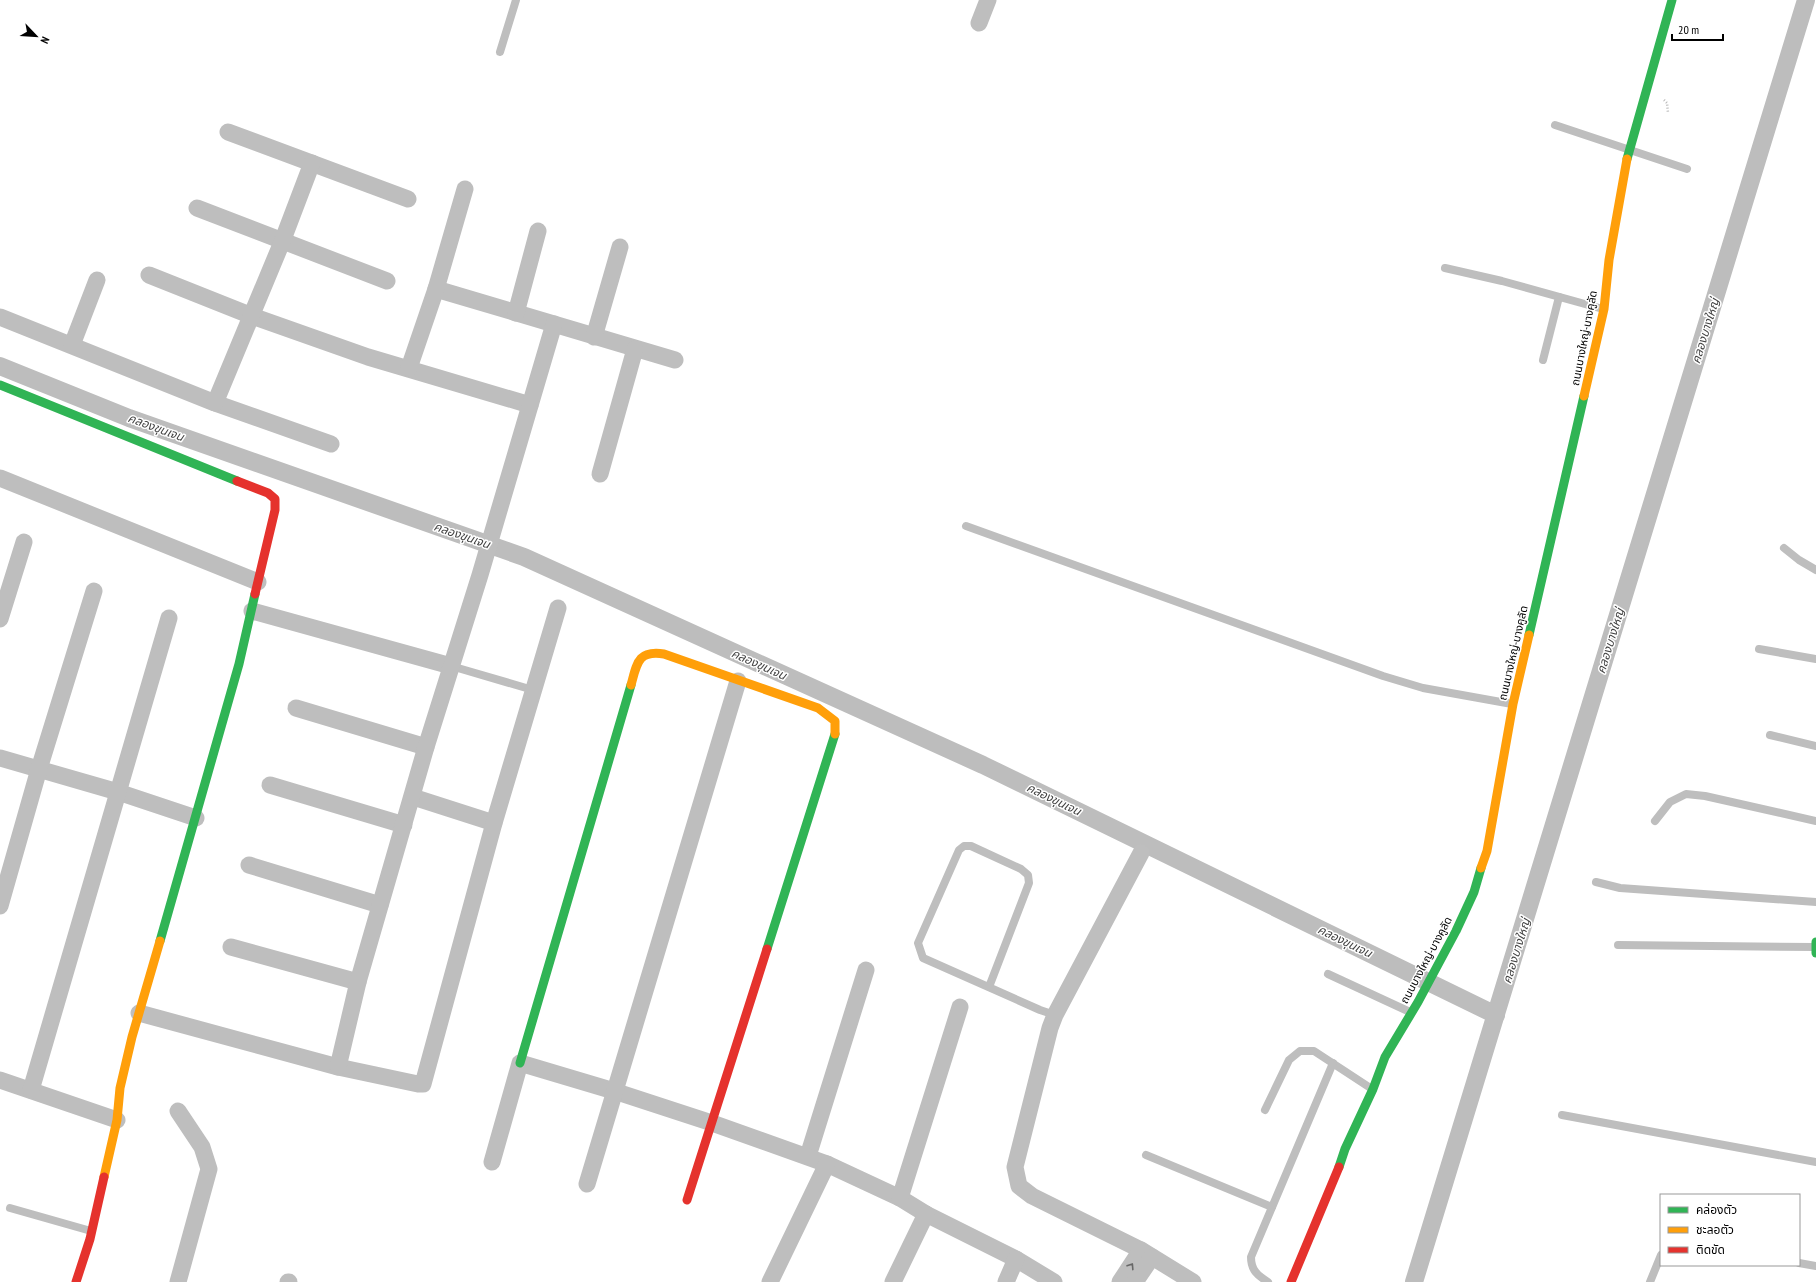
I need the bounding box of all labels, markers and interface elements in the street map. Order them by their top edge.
north arrow [16,16,56,56]
scale bar [1672,16,1723,42]
text: 20 m [1678,22,1699,37]
text: N [37,35,53,46]
street label: ถนนบางใหญ่-บางคูลัด [1568,289,1600,387]
water label: คลองบางใหญ่ [1688,295,1723,365]
water label: คลองขุนเจน [126,410,187,445]
water label: คลองขุนเจน [432,518,493,553]
street label: ถนนบางใหญ่-บางคูลัด [1495,604,1531,702]
water label: คลองบางใหญ่ [1593,605,1628,675]
water label: คลองขุนเจน [729,645,789,684]
water label: คลองขุนเจน [1024,779,1084,820]
street label: ถนนบางใหญ่-บางคูลัด [1397,914,1455,1006]
water label: คลองบางใหญ่ [1499,915,1534,985]
water label: คลองขุนเจน [1315,921,1375,962]
legend [1660,1194,1800,1266]
text: คล่องตัว [1696,1202,1737,1217]
text: ชะลอตัว [1696,1222,1734,1237]
text: ติดขัด [1696,1242,1725,1257]
one-way arrow [1126,1263,1133,1270]

